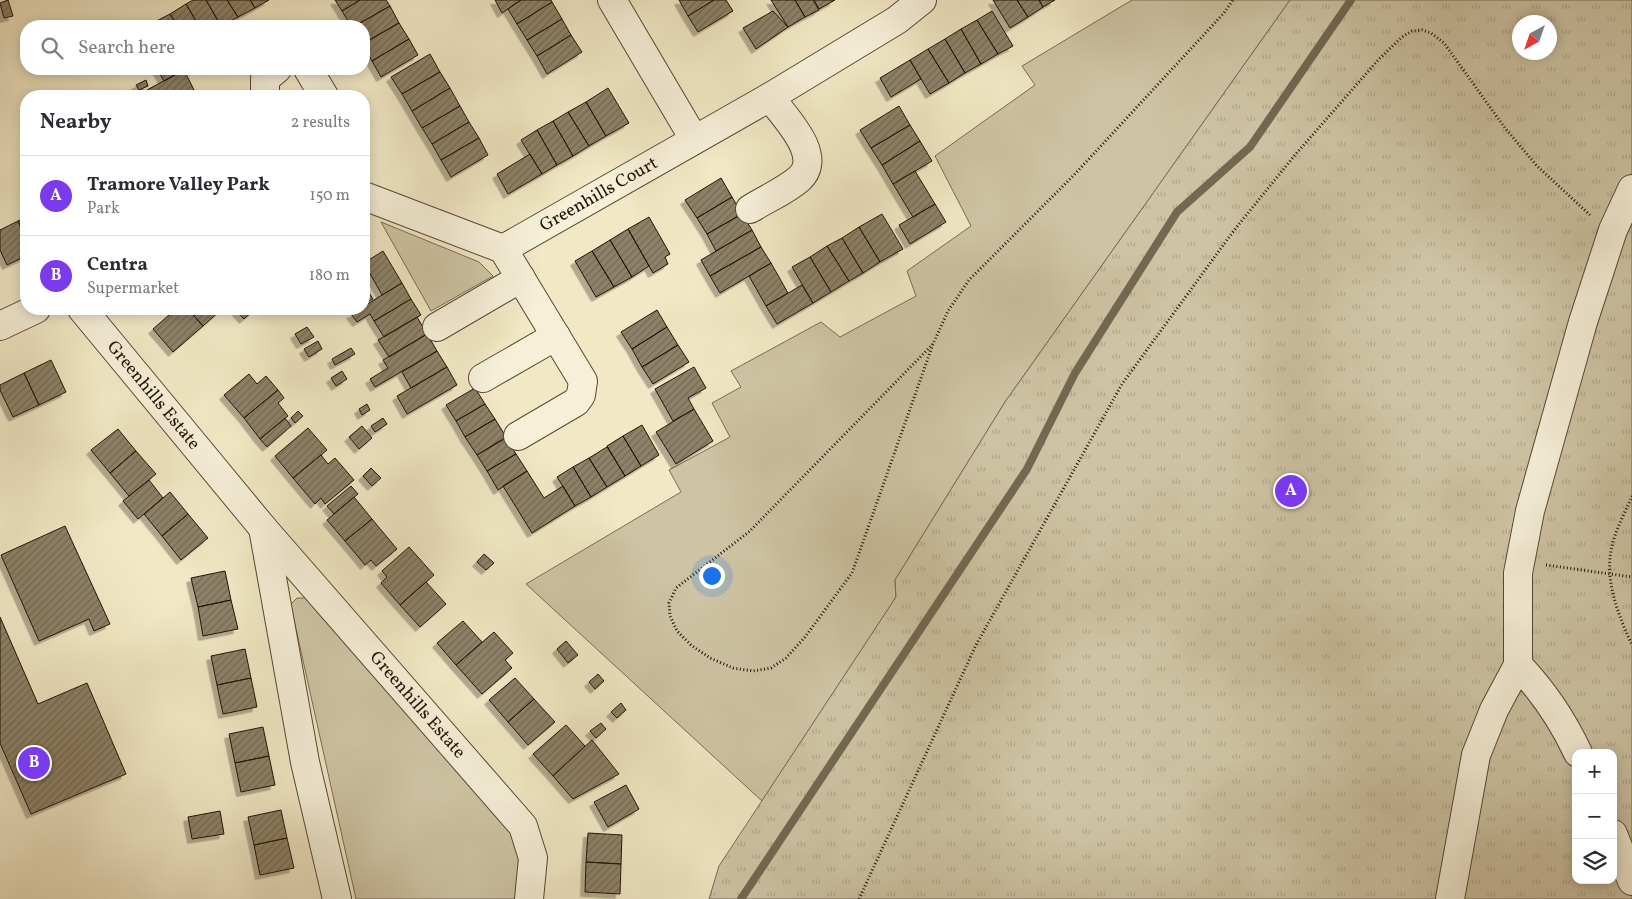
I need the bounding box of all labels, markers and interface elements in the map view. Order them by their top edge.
north arrow [1512,15,1557,60]
search box [20,20,370,75]
icon: search [38,34,66,62]
text: Search here [78,35,175,61]
text: Nearby [40,108,111,137]
text: 2 results [291,112,350,134]
street label: Greenhills Court [535,151,662,238]
text: Tramore Valley Park [87,172,270,198]
text: A [50,185,62,207]
text: 150 m [309,185,350,207]
text: Park [87,198,120,220]
text: Centra [87,252,148,278]
text: B [51,265,61,287]
text: 180 m [309,265,350,287]
text: Supermarket [87,278,179,300]
street label: Greenhills Estate [101,335,206,455]
pin: A [1275,472,1307,510]
your location [699,563,725,589]
street label: Greenhills Estate [364,646,471,764]
pin: B [18,744,50,782]
map controls [1572,749,1617,884]
button: + [1572,749,1617,794]
button: − [1572,794,1617,839]
button: layers [1572,839,1617,884]

